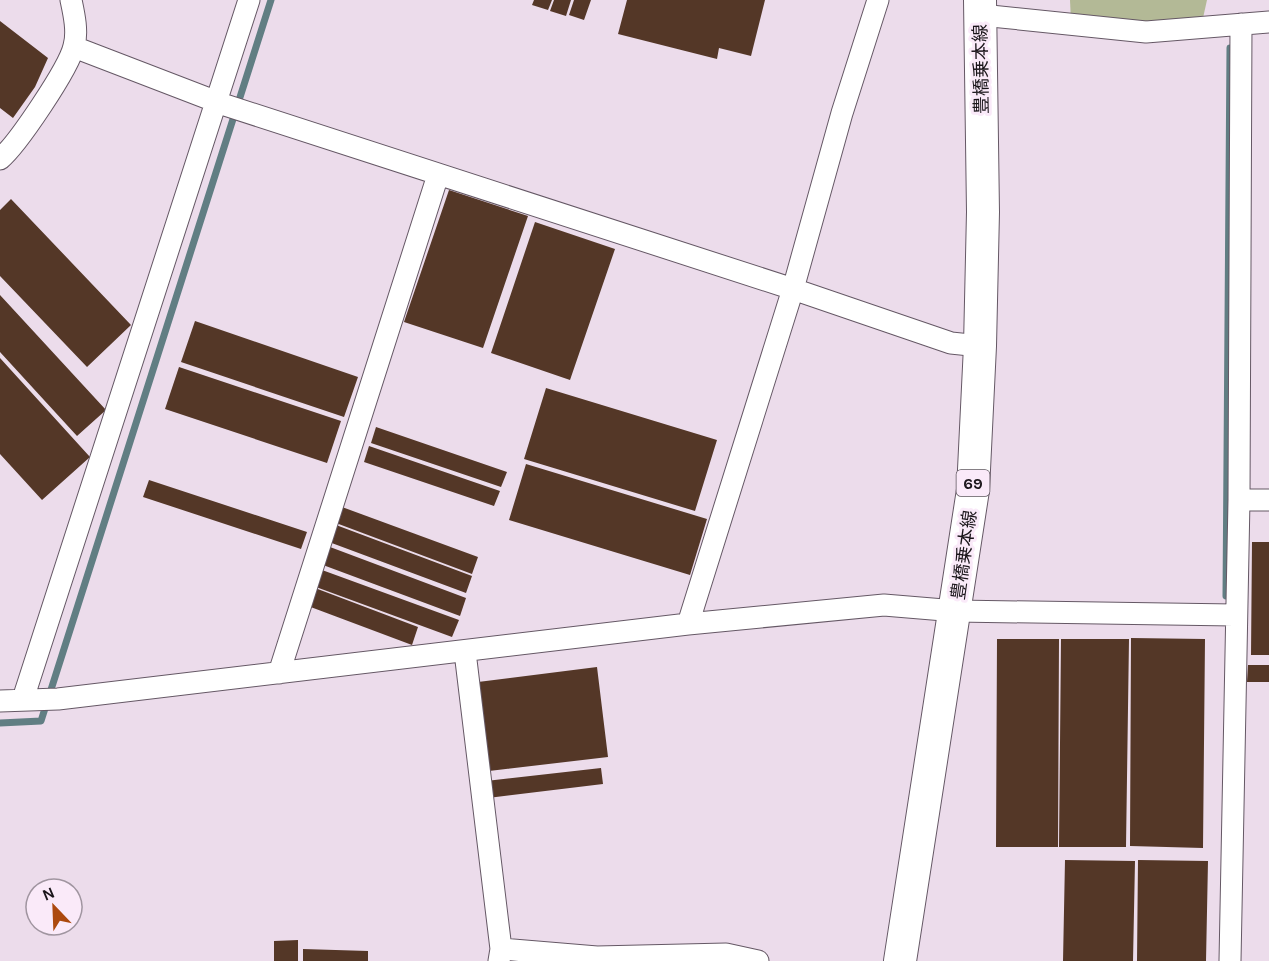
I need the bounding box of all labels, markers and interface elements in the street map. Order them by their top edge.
street label: 豊橋乗本線 [969,24,993,114]
road number: 69 [956,470,990,496]
street label: 豊橋乗本線 [947,509,981,601]
north arrow [24,877,84,937]
text: N [39,883,57,905]

